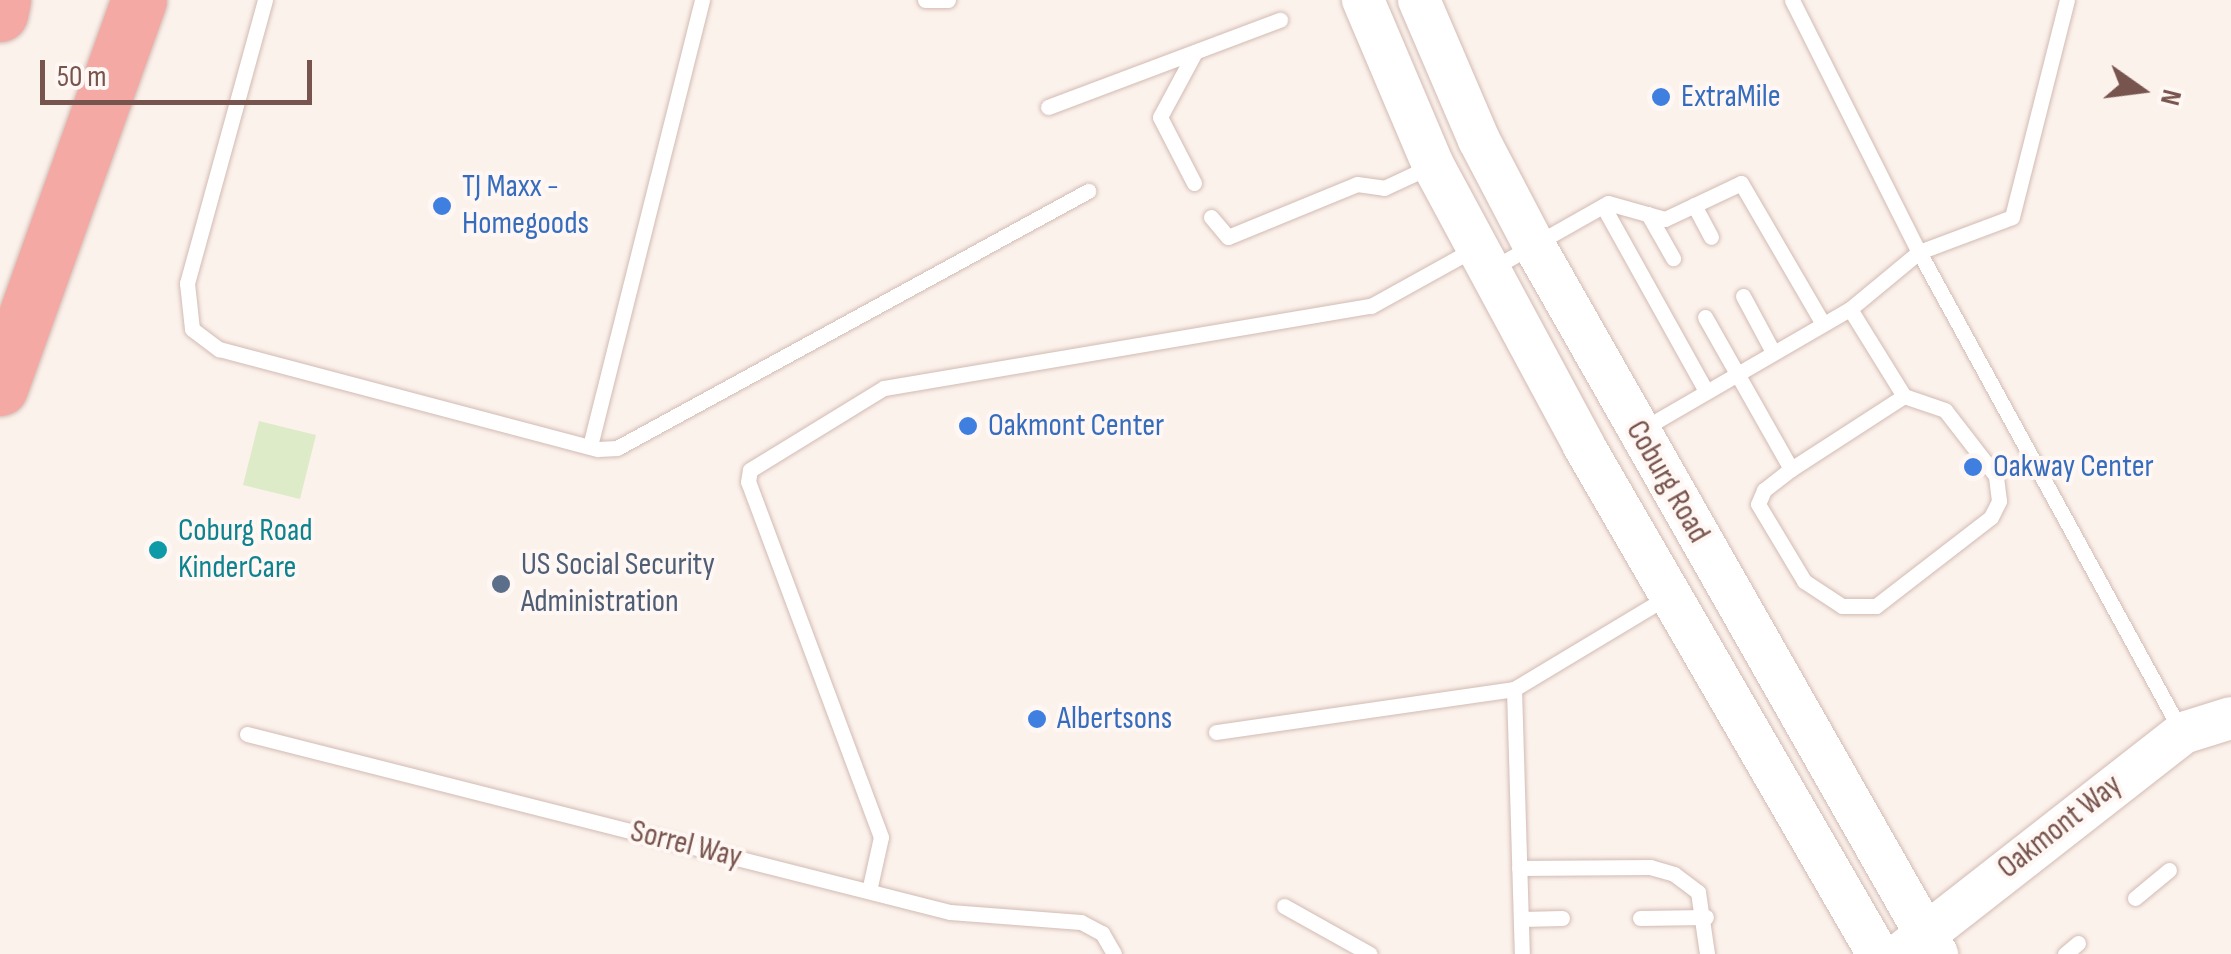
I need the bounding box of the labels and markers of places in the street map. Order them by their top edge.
place label: ExtraMile [1681,78,1781,116]
marker: ExtraMile [1650,86,1672,108]
place label: TJ Maxx - Homegoods [462,169,589,244]
marker: TJ Maxx - Homegoods [431,195,453,217]
place label: Oakmont Center [988,407,1164,445]
marker: Oakmont Center [957,415,979,437]
place label: Oakway Center [1993,448,2154,486]
marker: Oakway Center [1962,456,1984,478]
place label: Coburg Road KinderCare [178,513,313,588]
marker: Coburg Road KinderCare [147,539,169,561]
place label: US Social Security Administration [521,547,715,622]
marker: US Social Security Administration [490,573,512,595]
place label: Albertsons [1057,700,1172,738]
marker: Albertsons [1026,708,1048,730]

